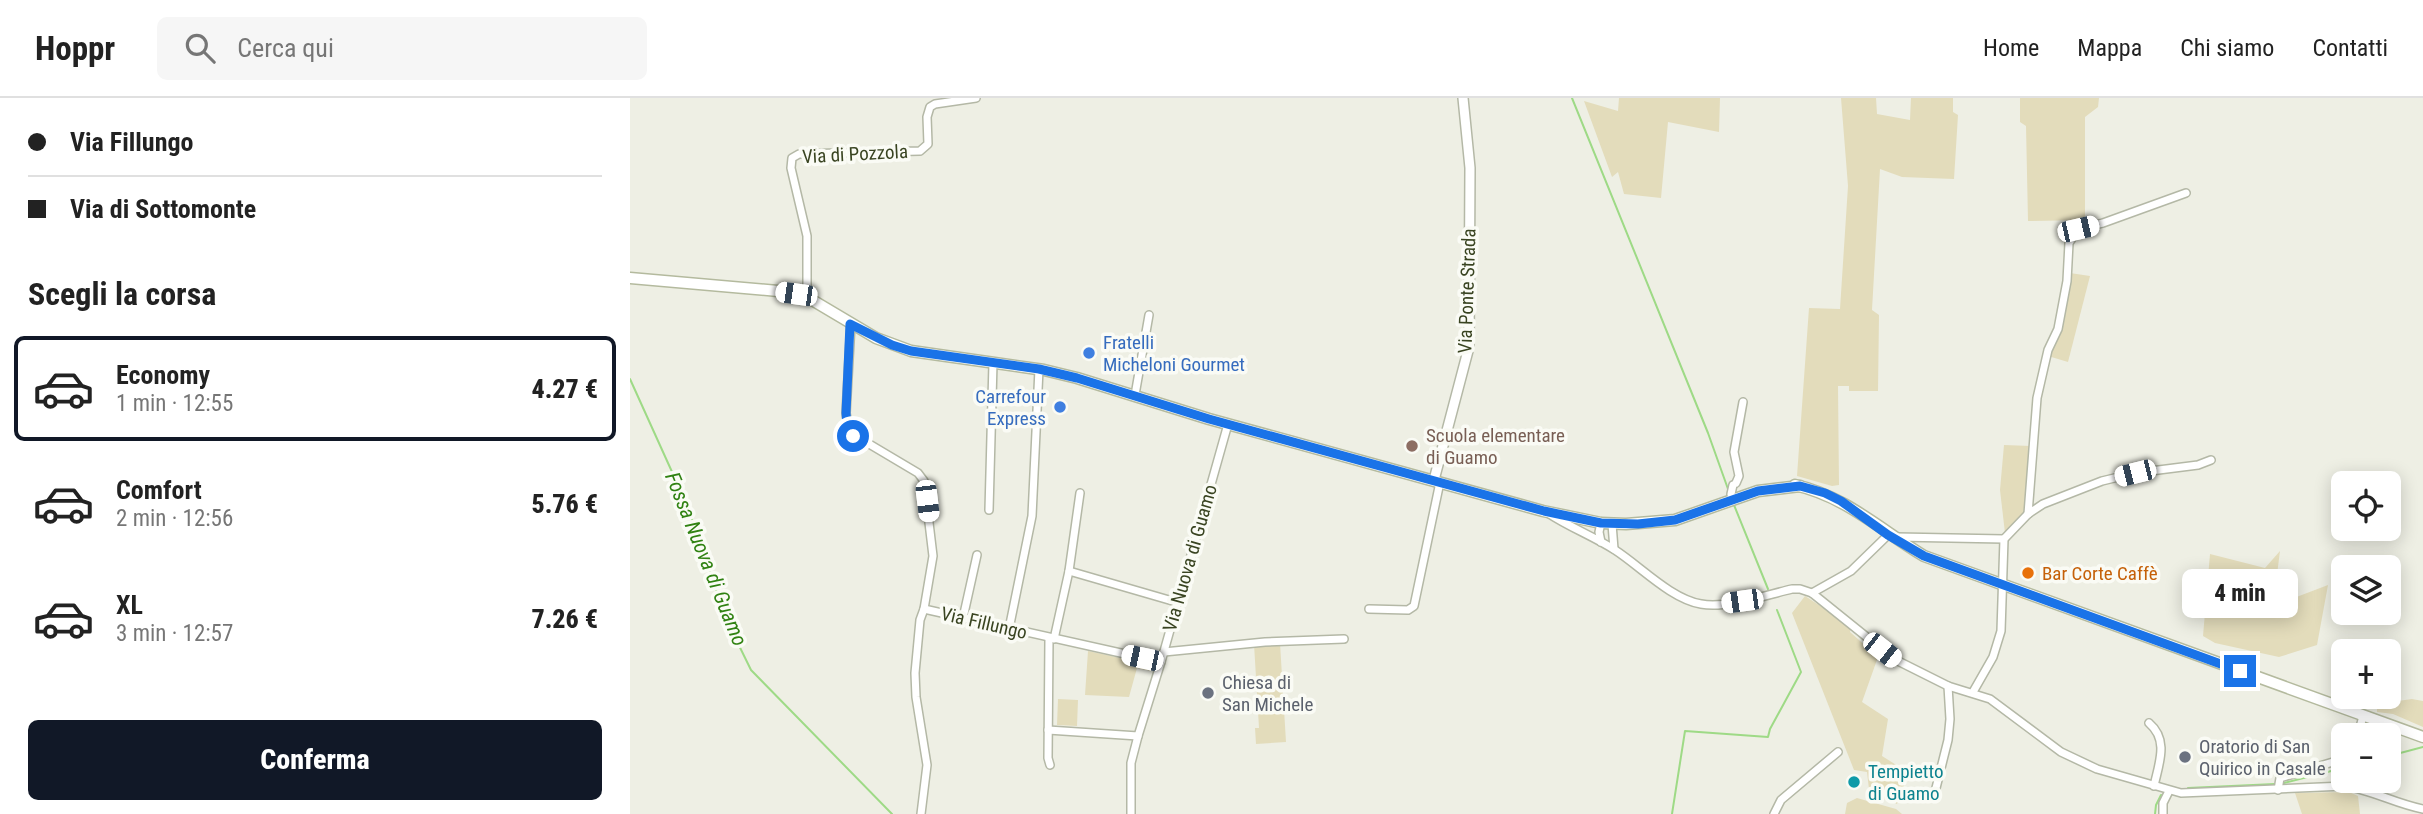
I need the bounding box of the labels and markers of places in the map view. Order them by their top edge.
place label: Fratelli Micheloni Gourmet [1103,331,1245,376]
marker: Fratelli Micheloni Gourmet [1081,345,1097,361]
place label: Carrefour Express [975,385,1046,430]
marker: Carrefour Express [1052,399,1068,415]
place label: Scuola elementare di Guamo [1426,424,1565,469]
marker: Scuola elementare di Guamo [1404,438,1420,454]
place label: Bar Corte Caffè [2042,562,2158,585]
marker: Bar Corte Caffè [2020,565,2036,581]
place label: Chiesa di San Michele [1222,671,1313,716]
marker: Chiesa di San Michele [1200,685,1216,701]
place label: Oratorio di San Quirico in Casale [2199,735,2326,780]
marker: Oratorio di San Quirico in Casale [2177,749,2193,765]
place label: Tempietto di Guamo [1868,760,1943,805]
marker: Tempietto di Guamo [1846,774,1862,790]

